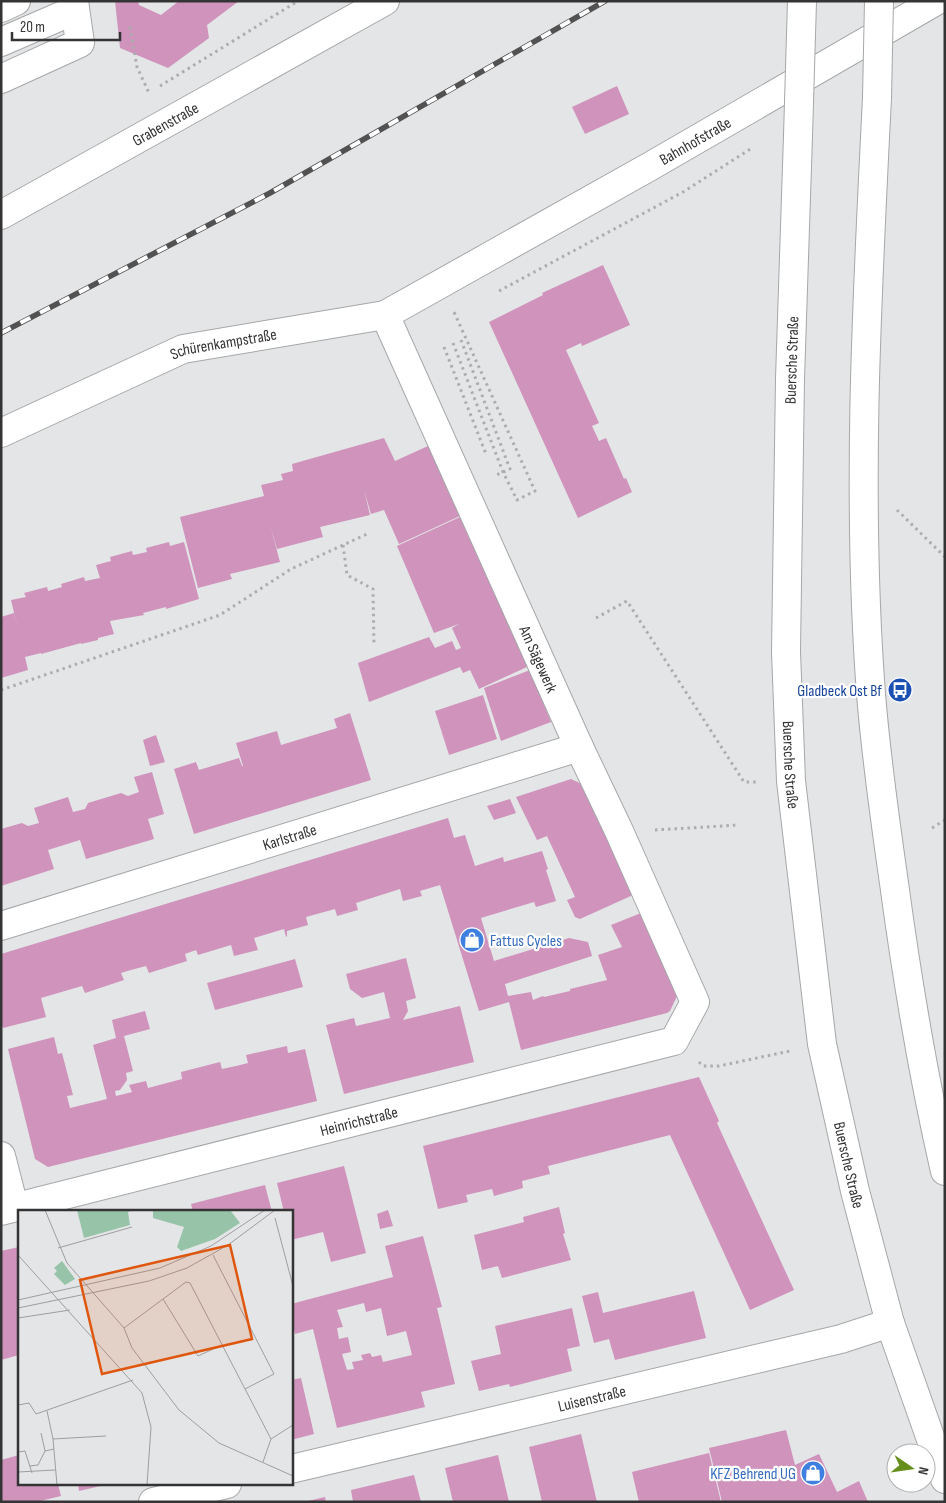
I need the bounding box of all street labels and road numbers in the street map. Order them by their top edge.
street label: Grabenstraße [130,99,202,151]
street label: Bahnhofstraße [657,114,735,170]
street label: Buersche Straße [781,316,804,404]
street label: Schürenkampstraße [167,325,278,365]
street label: Am Sägewerk [514,622,561,696]
street label: Buersche Straße [778,720,802,810]
street label: Karlstraße [261,821,319,855]
street label: Heinrichstraße [318,1103,400,1141]
street label: Buersche Straße [829,1120,867,1211]
street label: Luisenstraße [556,1382,628,1417]

